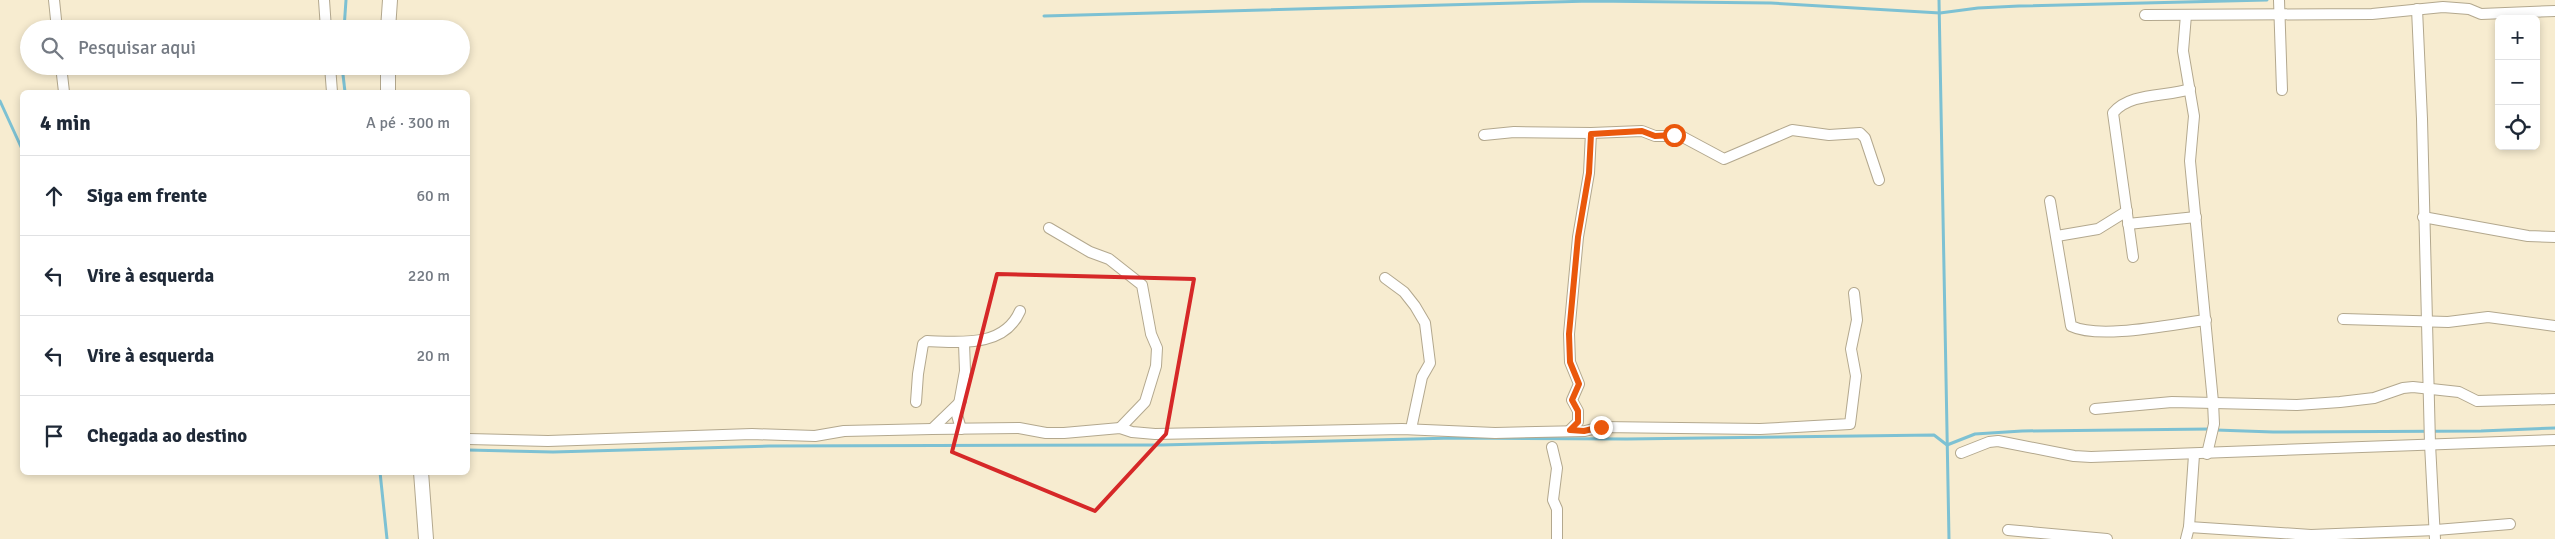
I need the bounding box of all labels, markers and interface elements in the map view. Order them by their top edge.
map controls [2495,15,2540,150]
button: + [2495,15,2540,60]
search box [20,20,470,75]
icon: search [38,34,66,62]
text: Pesquisar aqui [78,36,196,60]
button: − [2495,60,2540,105]
button: locate [2495,105,2540,150]
text: 4 min [40,110,91,136]
text: A pé · 300 m [366,113,450,133]
route start [1663,124,1686,147]
icon: ahead [40,182,68,210]
text: Siga em frente [87,184,207,208]
text: 60 m [416,186,450,206]
icon: left [40,262,68,290]
text: Vire à esquerda [87,264,214,288]
text: 220 m [408,266,450,286]
icon: left [40,342,68,370]
text: Vire à esquerda [87,344,214,368]
text: 20 m [416,346,450,366]
route end [1590,416,1613,439]
icon: arrive [40,422,68,450]
text: Chegada ao destino [87,424,247,448]

